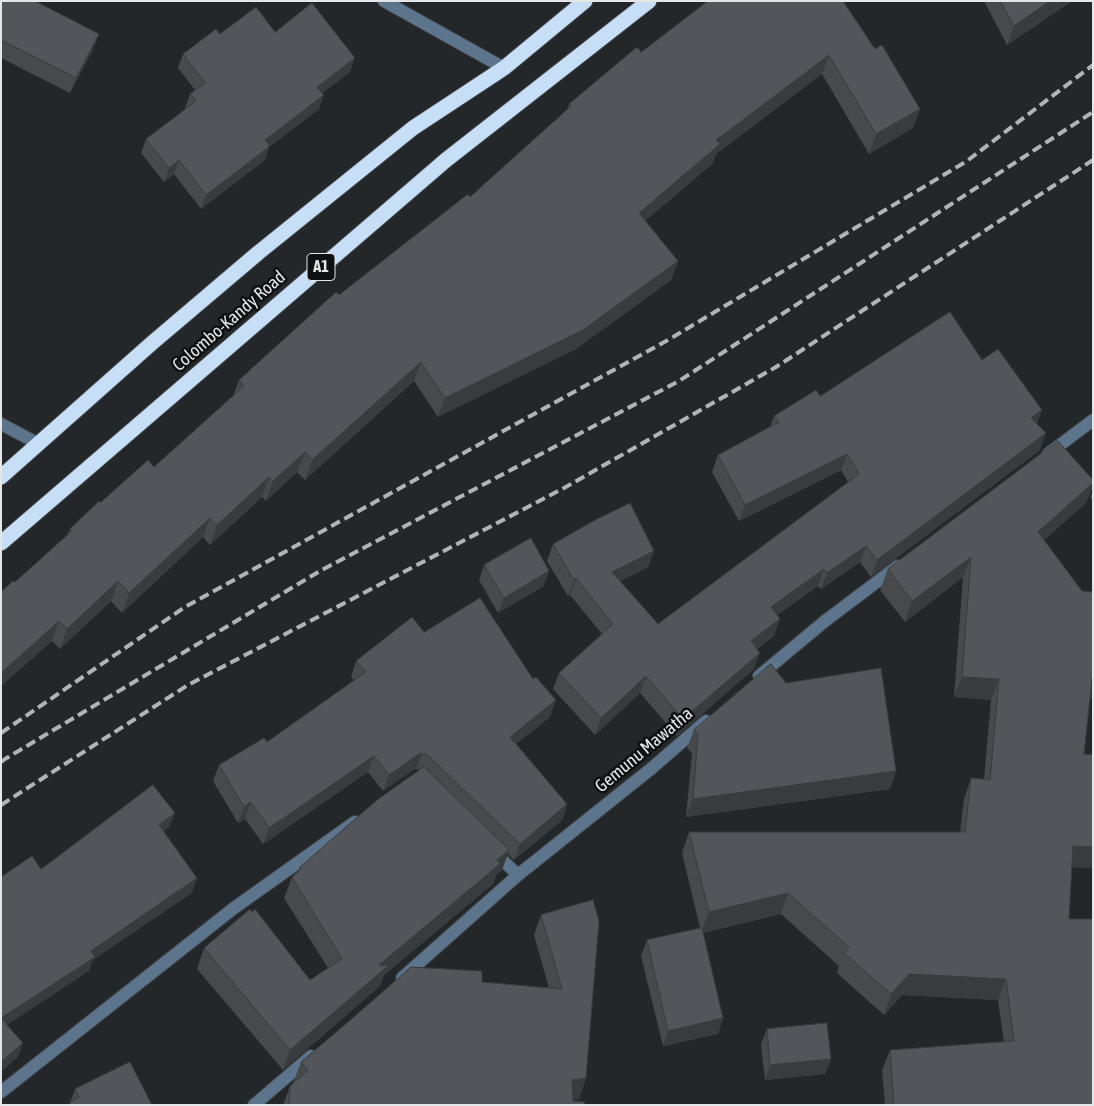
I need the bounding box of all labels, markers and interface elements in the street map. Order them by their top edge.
road number: A1 [307,253,335,280]
street label: Colombo-Kandy Road [168,266,290,376]
street label: Gemunu Mawatha [591,703,697,797]

